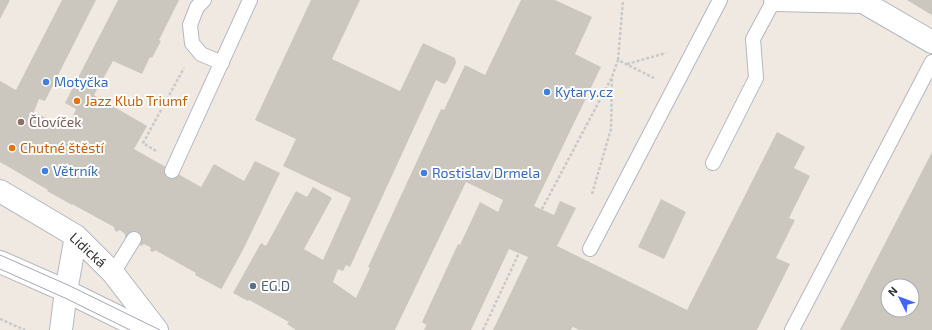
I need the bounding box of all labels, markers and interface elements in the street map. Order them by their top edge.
place label: Motyčka [54,73,109,90]
marker: Motyčka [41,77,51,87]
place label: Kytary.cz [555,83,613,100]
marker: Kytary.cz [542,87,552,97]
place label: Jazz Klub Triumf [85,92,188,109]
marker: Jazz Klub Triumf [72,96,82,106]
place label: Človíček [29,113,81,130]
marker: Človíček [16,117,26,127]
place label: Chutné štěstí [20,139,105,156]
marker: Chutné štěstí [7,143,17,153]
place label: Větrník [53,162,98,179]
place label: Rostislav Drmela [432,164,540,181]
marker: Větrník [40,166,50,176]
marker: Rostislav Drmela [419,168,429,178]
street label: Lidická [67,228,110,271]
place label: EG.D [261,277,290,294]
north arrow [880,278,920,318]
marker: EG.D [248,281,258,291]
text: N [885,284,900,298]

